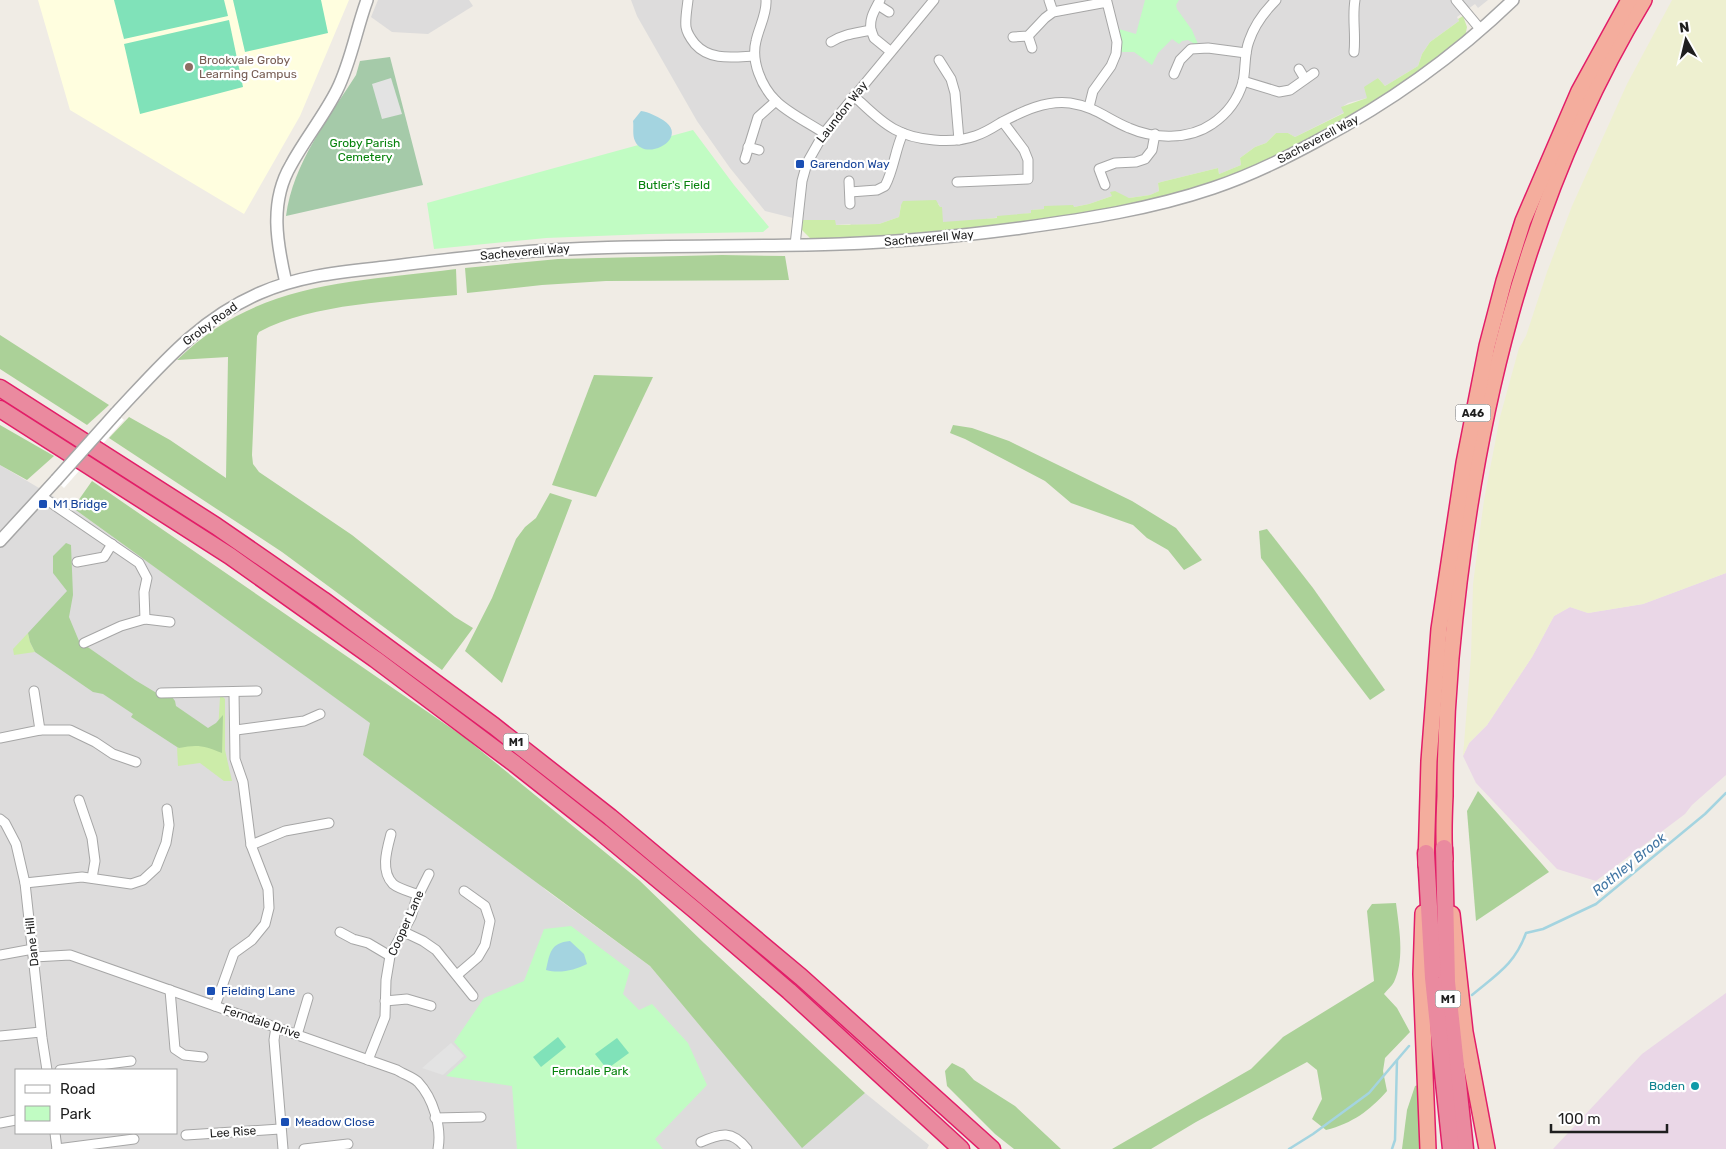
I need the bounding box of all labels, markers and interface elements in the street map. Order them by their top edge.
north arrow [1661,15,1711,65]
text: N [1678,19,1690,37]
place label: Brookvale Groby Learning Campus [199,53,297,81]
marker: Brookvale Groby Learning Campus [183,61,195,73]
street label: Laundon Way [814,78,871,146]
street label: Sacheverell Way [1275,112,1361,166]
park label: Groby Parish Cemetery [330,136,400,164]
place label: Garendon Way [810,157,890,171]
marker: Garendon Way [794,158,806,170]
park label: Butler's Field [638,178,710,192]
street label: Sacheverell Way [884,227,975,249]
street label: Sacheverell Way [480,241,571,263]
street label: Groby Road [180,300,240,348]
road number: A46 [1456,404,1490,422]
place label: M1 Bridge [53,497,107,511]
marker: M1 Bridge [37,498,49,510]
road number: M1 [504,734,528,750]
water label: Rothley Brook [1589,829,1670,900]
street label: Cooper Lane [385,888,427,958]
street label: Dane Hill [22,917,42,967]
place label: Fielding Lane [221,984,296,998]
marker: Fielding Lane [205,985,217,997]
road number: M1 [1436,991,1460,1008]
street label: Ferndale Drive [222,1002,303,1042]
park label: Ferndale Park [552,1064,629,1078]
legend [15,1069,178,1134]
place label: Boden [1649,1079,1685,1093]
text: Road [60,1080,96,1098]
marker: Boden [1689,1080,1701,1092]
scale bar [1551,1102,1667,1134]
text: Park [60,1105,91,1123]
text: 100 m [1558,1110,1600,1128]
place label: Meadow Close [295,1115,375,1129]
marker: Meadow Close [279,1116,291,1128]
street label: Lee Rise [209,1123,257,1141]

